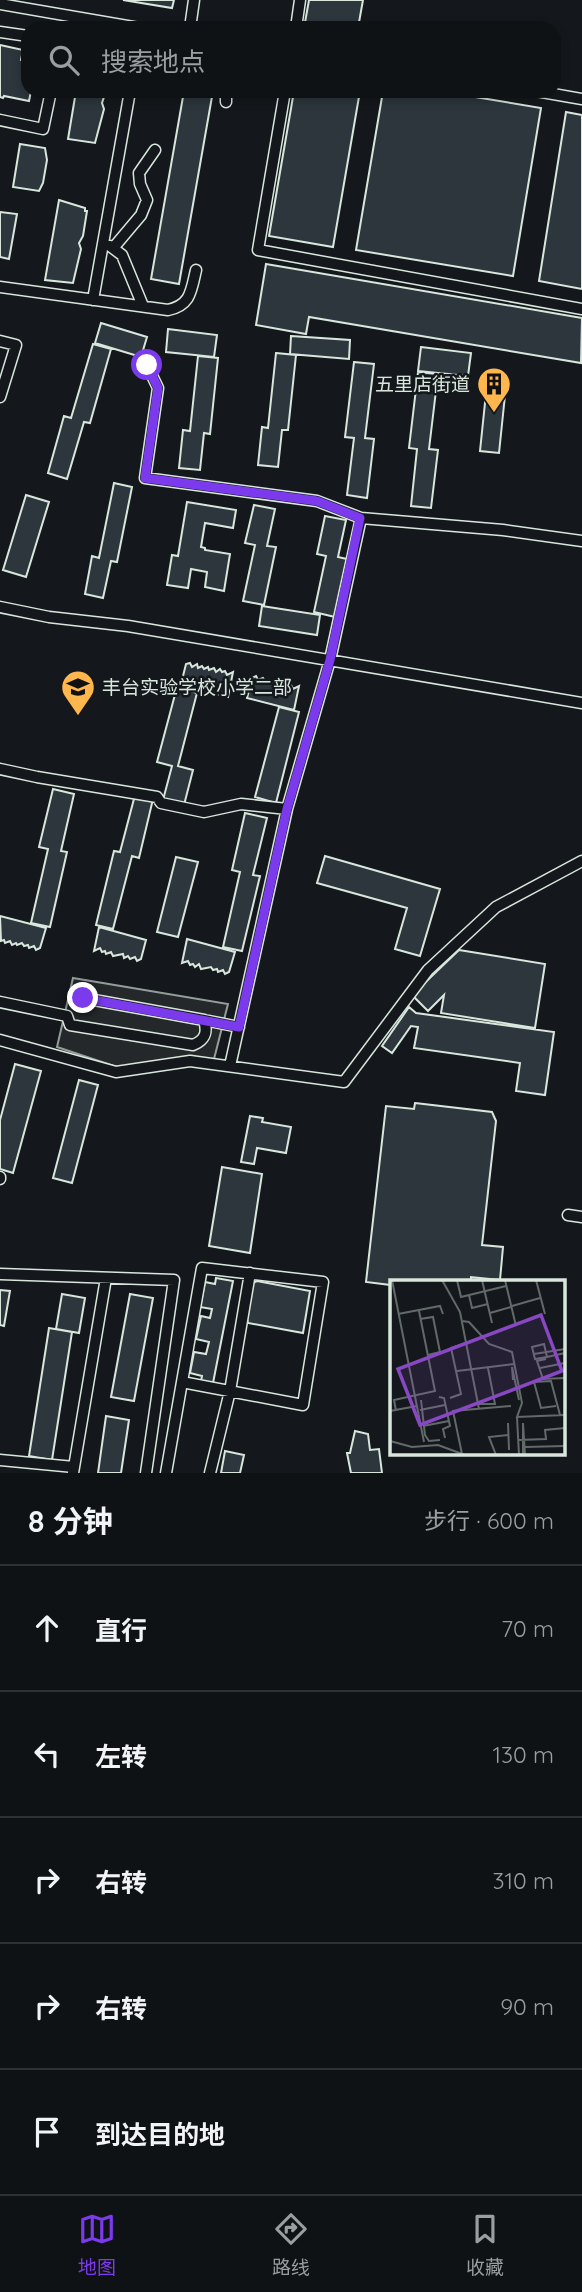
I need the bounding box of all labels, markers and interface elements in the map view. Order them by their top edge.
search box [21,21,561,98]
icon: search [45,41,83,79]
text: 搜索地点 [101,45,205,78]
route start [131,349,162,380]
building icon: 五里店街道 [475,365,513,414]
place label: 五里店街道 [375,372,470,396]
school or university icon: 丰台实验学校小学二部 [59,668,97,717]
place label: 丰台实验学校小学二部 [102,675,292,699]
route end [67,982,98,1013]
inset map [390,1280,564,1456]
text: 8 分钟 [28,1502,113,1540]
text: 步行 · 600 m [424,1506,554,1535]
icon: ahead [28,1609,66,1647]
text: 直行 [95,1614,147,1647]
text: 70 m [501,1614,554,1643]
icon: left [28,1735,66,1773]
text: 左转 [95,1740,147,1773]
text: 130 m [492,1740,554,1769]
icon: right [28,1861,66,1899]
text: 右转 [95,1866,147,1899]
text: 310 m [492,1866,554,1895]
icon: right [28,1987,66,2025]
text: 右转 [95,1992,147,2025]
text: 90 m [500,1992,554,2021]
icon: arrive [28,2113,66,2151]
text: 到达目的地 [95,2118,225,2151]
tab: 地图 [78,2210,116,2279]
tab: 路线 [272,2210,310,2279]
tab: 收藏 [466,2210,504,2279]

